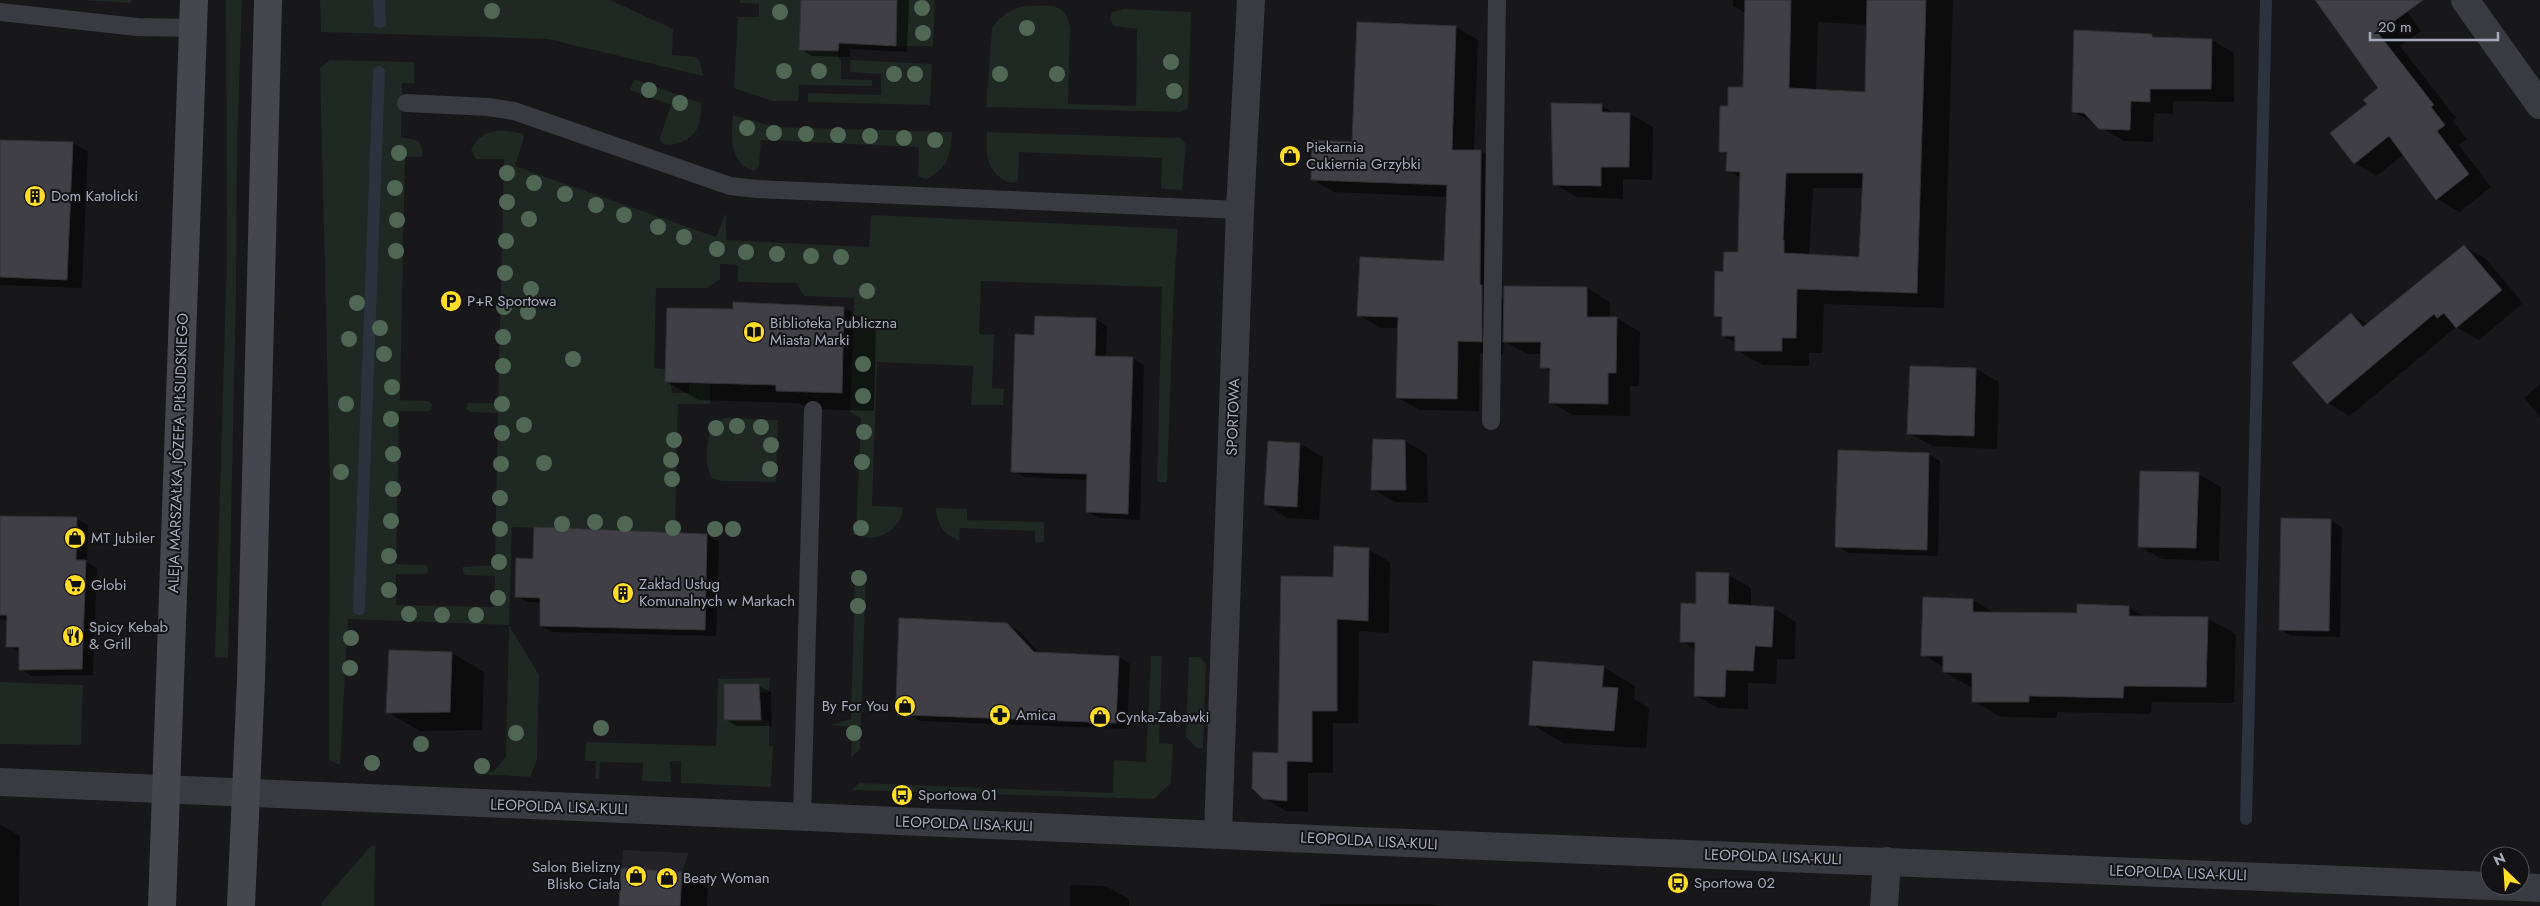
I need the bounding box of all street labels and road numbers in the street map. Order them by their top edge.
street label: ALEJA MARSZAŁKA JÓZEFA PIŁSUDSKIEGO [162,313,194,593]
street label: SPORTOWA [1221,378,1245,456]
street label: LEOPOLDA LISA-KULI [490,794,628,820]
street label: LEOPOLDA LISA-KULI [895,811,1033,837]
street label: LEOPOLDA LISA-KULI [1300,826,1438,856]
street label: LEOPOLDA LISA-KULI [1704,844,1842,870]
street label: LEOPOLDA LISA-KULI [2109,860,2247,886]

